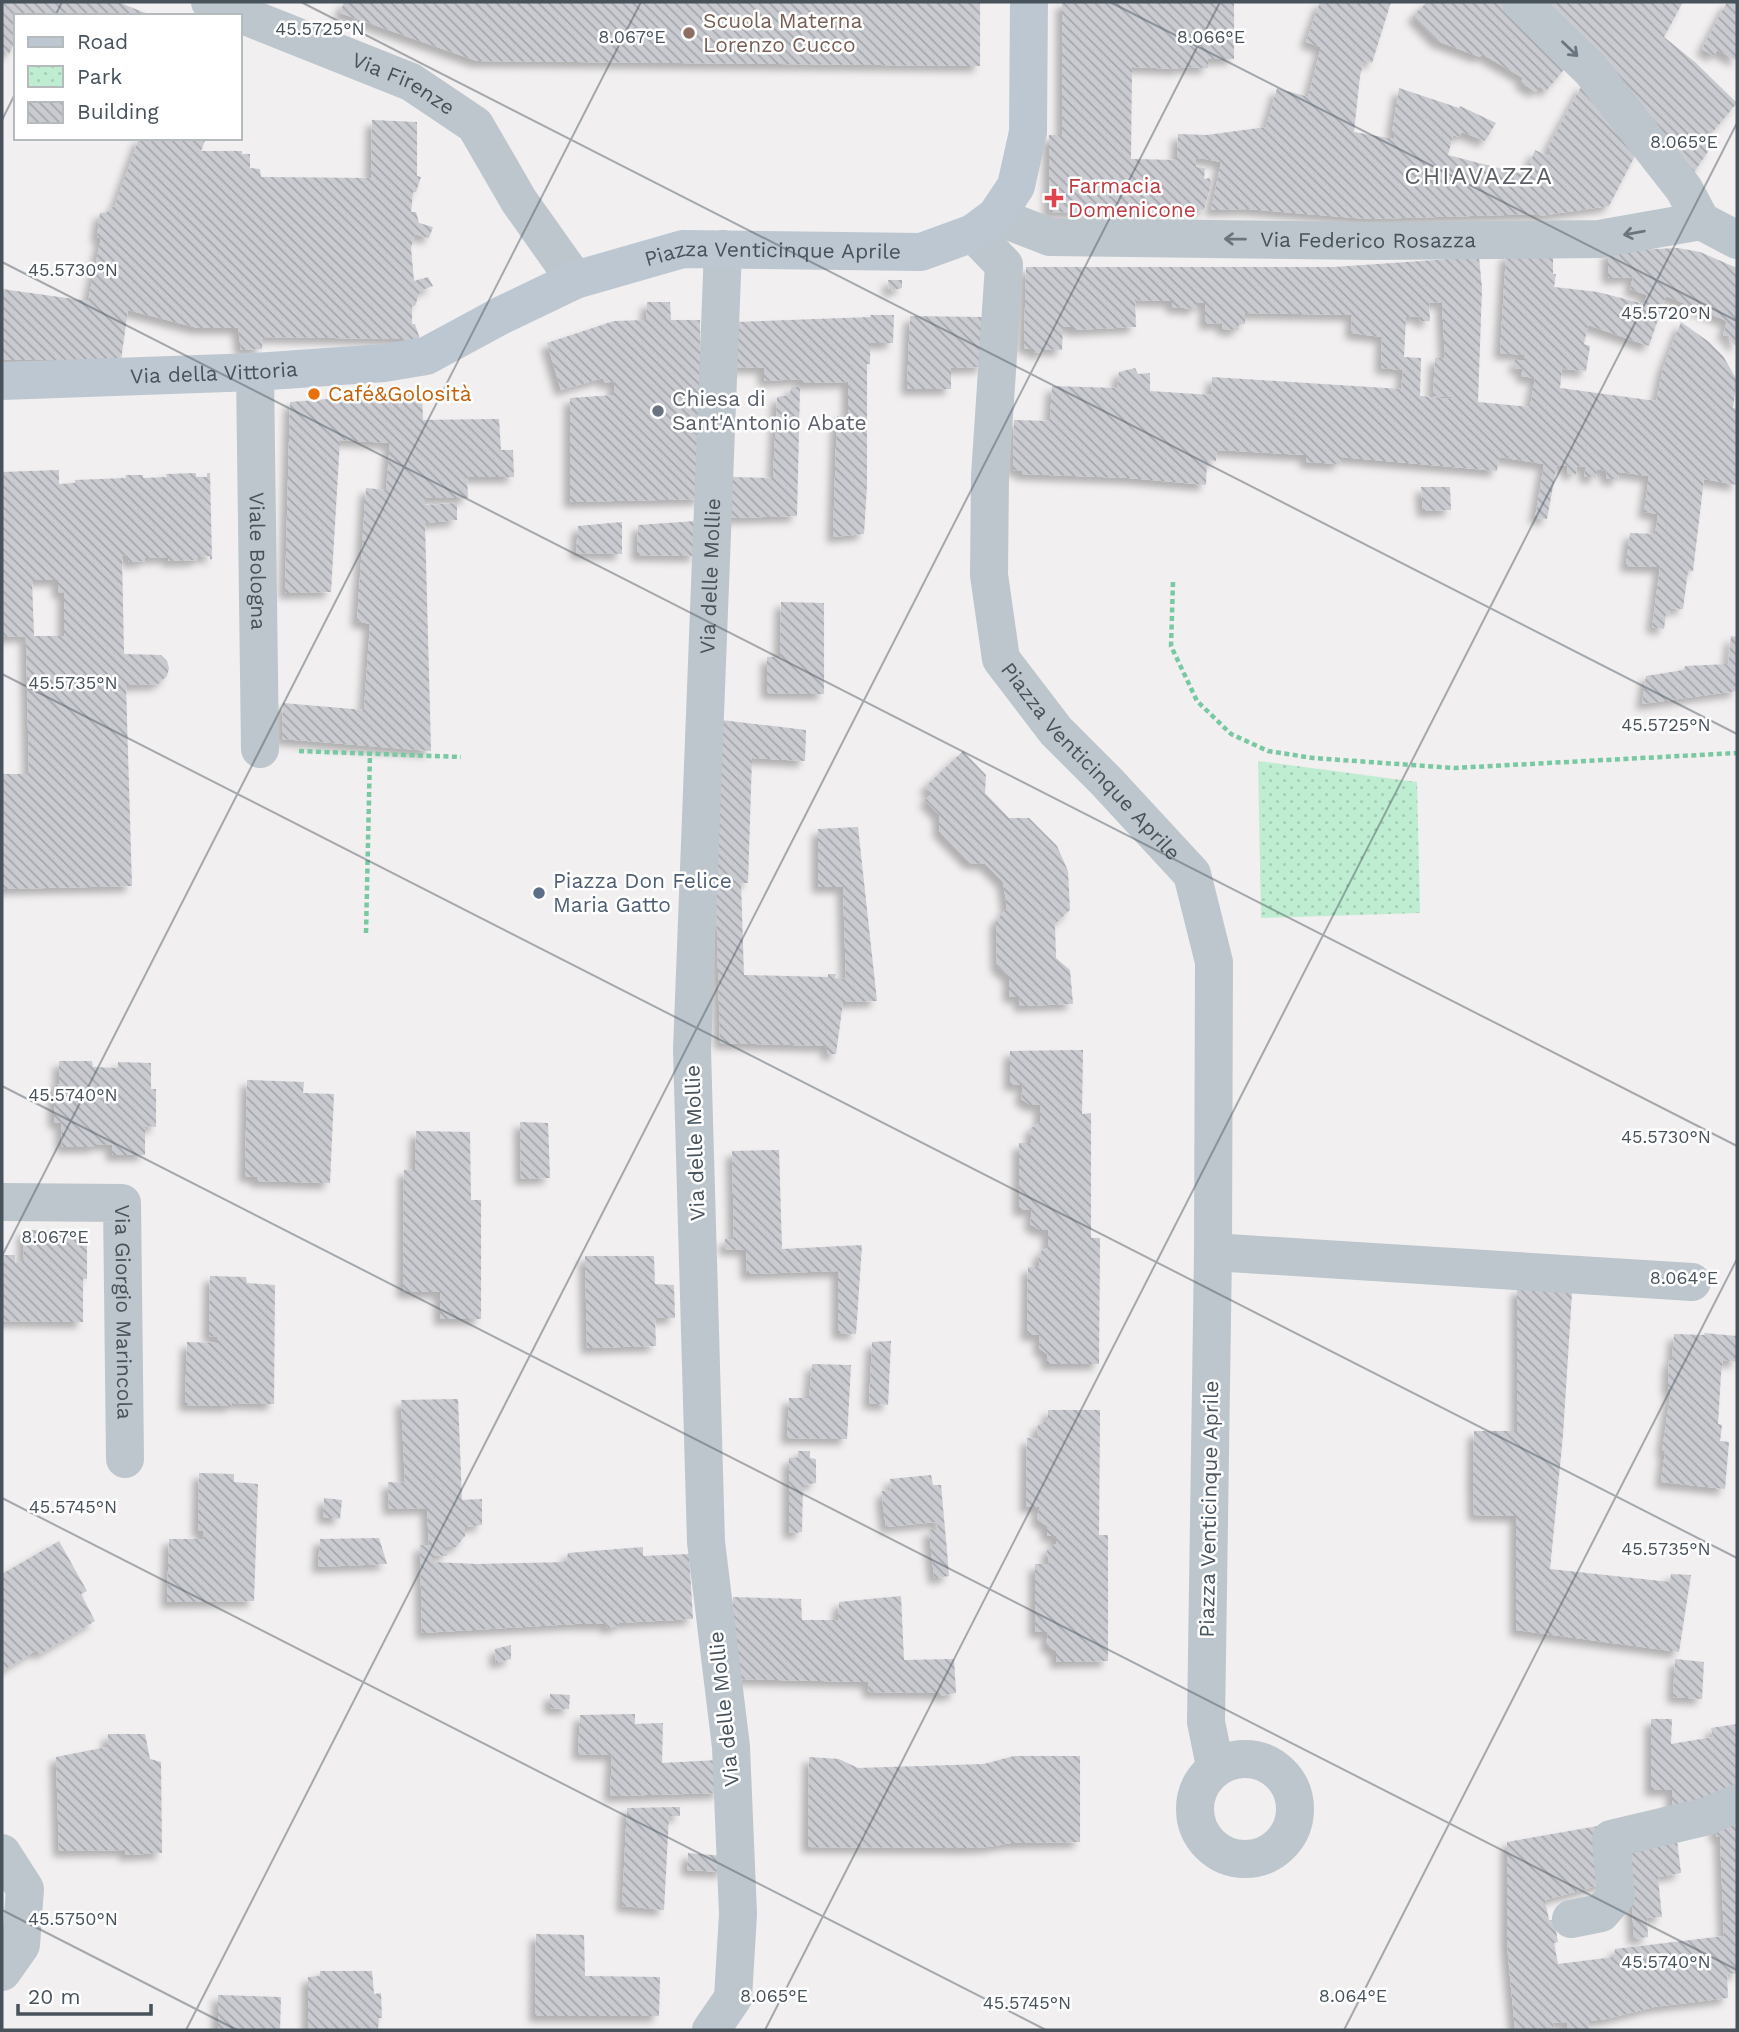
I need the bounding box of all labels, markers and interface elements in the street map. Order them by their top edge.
place label: Scuola Materna Lorenzo Cucco [703,8,863,57]
legend [14,14,242,140]
text: 45.5725°N [275,18,365,39]
marker: Scuola Materna Lorenzo Cucco [681,25,697,41]
text: 8.067°E [598,26,666,47]
text: 8.066°E [1177,26,1245,47]
text: Road [77,29,128,54]
one-way arrow [1561,41,1578,58]
street label: Via Firenze [348,47,460,120]
text: Park [77,64,122,89]
text: Building [77,99,159,124]
text: 8.065°E [1650,131,1718,152]
district label: CHIAVAZZA [1404,162,1554,190]
place label: Farmacia Domenicone [1068,173,1196,222]
marker: Farmacia Domenicone [1046,190,1062,206]
street label: Via Federico Rosazza [1260,227,1476,253]
one-way arrow [1623,227,1646,240]
one-way arrow [1224,232,1247,246]
street label: Piazza Venticinque Aprile [642,236,901,271]
text: 45.5730°N [28,259,118,280]
text: 45.5720°N [1621,302,1711,323]
street label: Via della Vittoria [129,356,299,388]
place label: Café&Golosità [328,381,472,406]
marker: Café&Golosità [306,386,322,402]
place label: Chiesa di Sant'Antonio Abate [672,386,867,435]
marker: Chiesa di Sant'Antonio Abate [650,403,666,419]
street label: Viale Bologna [245,492,271,630]
street label: Via delle Mollie [694,498,725,655]
street label: Piazza Venticinque Aprile [996,657,1186,865]
text: 45.5735°N [28,672,118,693]
text: 45.5725°N [1621,714,1711,735]
place label: Piazza Don Felice Maria Gatto [553,868,732,917]
marker: Piazza Don Felice Maria Gatto [531,885,547,901]
street label: Via delle Mollie [679,1065,710,1221]
text: 45.5740°N [28,1084,118,1105]
text: 45.5730°N [1621,1126,1711,1147]
street label: Via Giorgio Marincola [110,1204,138,1420]
text: 8.067°E [21,1226,89,1247]
text: 8.064°E [1650,1267,1718,1288]
street label: Piazza Venticinque Aprile [1194,1380,1223,1638]
text: 45.5745°N [29,1496,117,1517]
text: 45.5735°N [1621,1538,1711,1559]
street label: Via delle Mollie [703,1630,744,1788]
text: 45.5750°N [28,1908,118,1929]
text: 45.5740°N [1621,1951,1711,1972]
scale bar [18,1972,150,2016]
text: 20 m [28,1984,80,2009]
text: 8.065°E [740,1985,808,2006]
text: 8.064°E [1319,1985,1387,2006]
text: 45.5745°N [983,1992,1071,2013]

